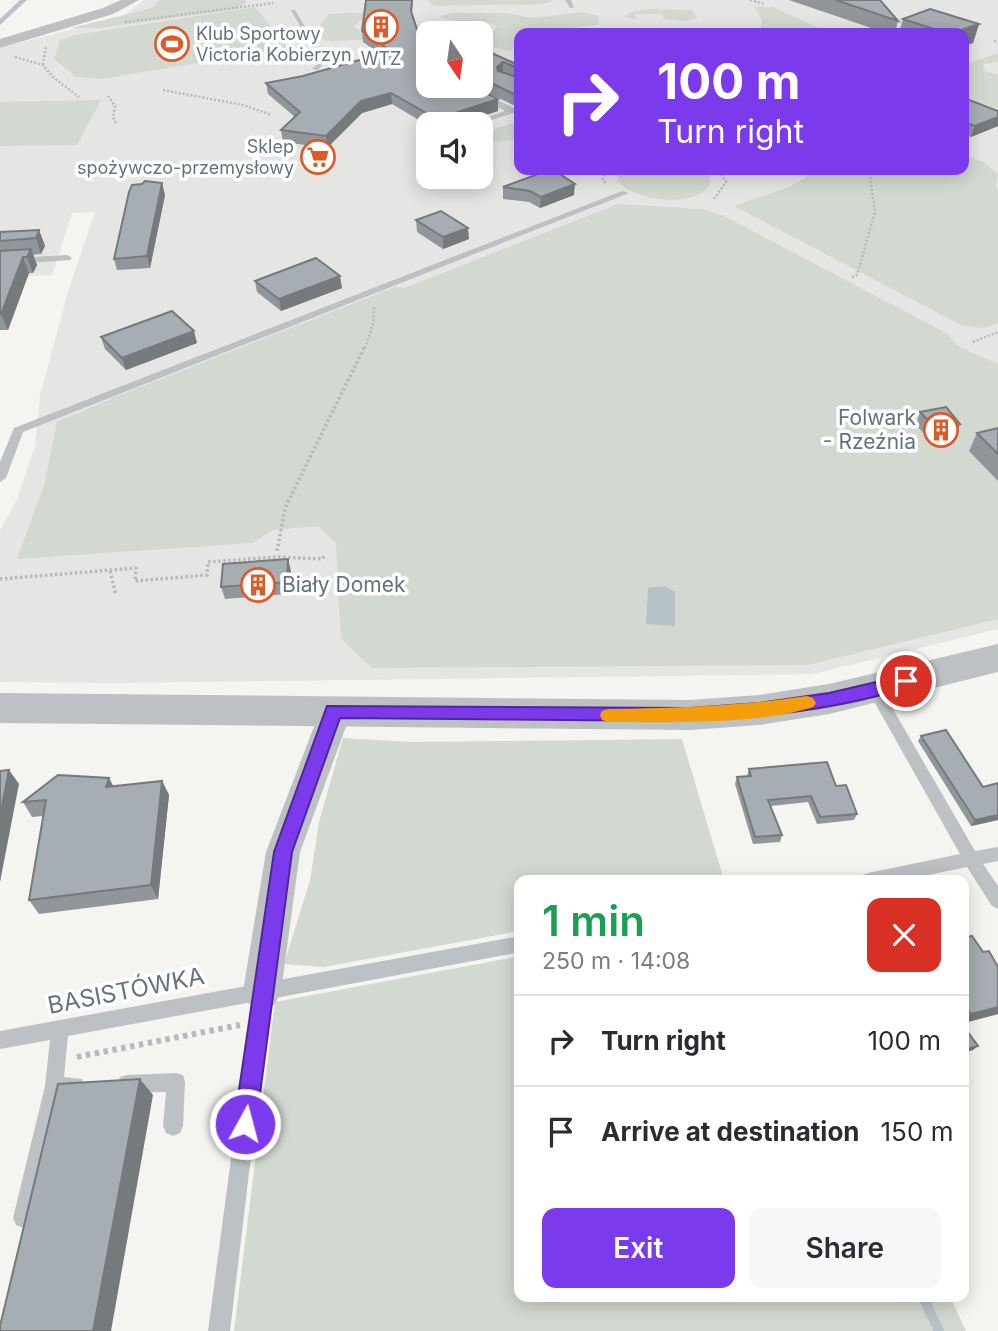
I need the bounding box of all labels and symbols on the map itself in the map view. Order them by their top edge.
building icon: WTZ [362,8,400,46]
north arrow [416,21,494,98]
place label: Klub Sportowy Victoria Kobierzyn [196,23,352,65]
sports icon: Klub Sportowy Victoria Kobierzyn [153,25,191,63]
place label: WTZ [361,48,401,69]
place label: Sklep spożywczo-przemysłowy [77,136,294,178]
supermarket icon: Sklep spożywczo-przemysłowy [299,138,337,176]
place label: Folwark - Rzeźnia [823,405,916,454]
building icon: Folwark - Rzeźnia [922,411,960,449]
building icon: Biały Domek [239,566,277,604]
place label: Biały Domek [282,572,406,597]
pin [876,651,936,711]
street label: BASISTÓWKA [45,961,207,1020]
position arrow [208,1087,282,1161]

